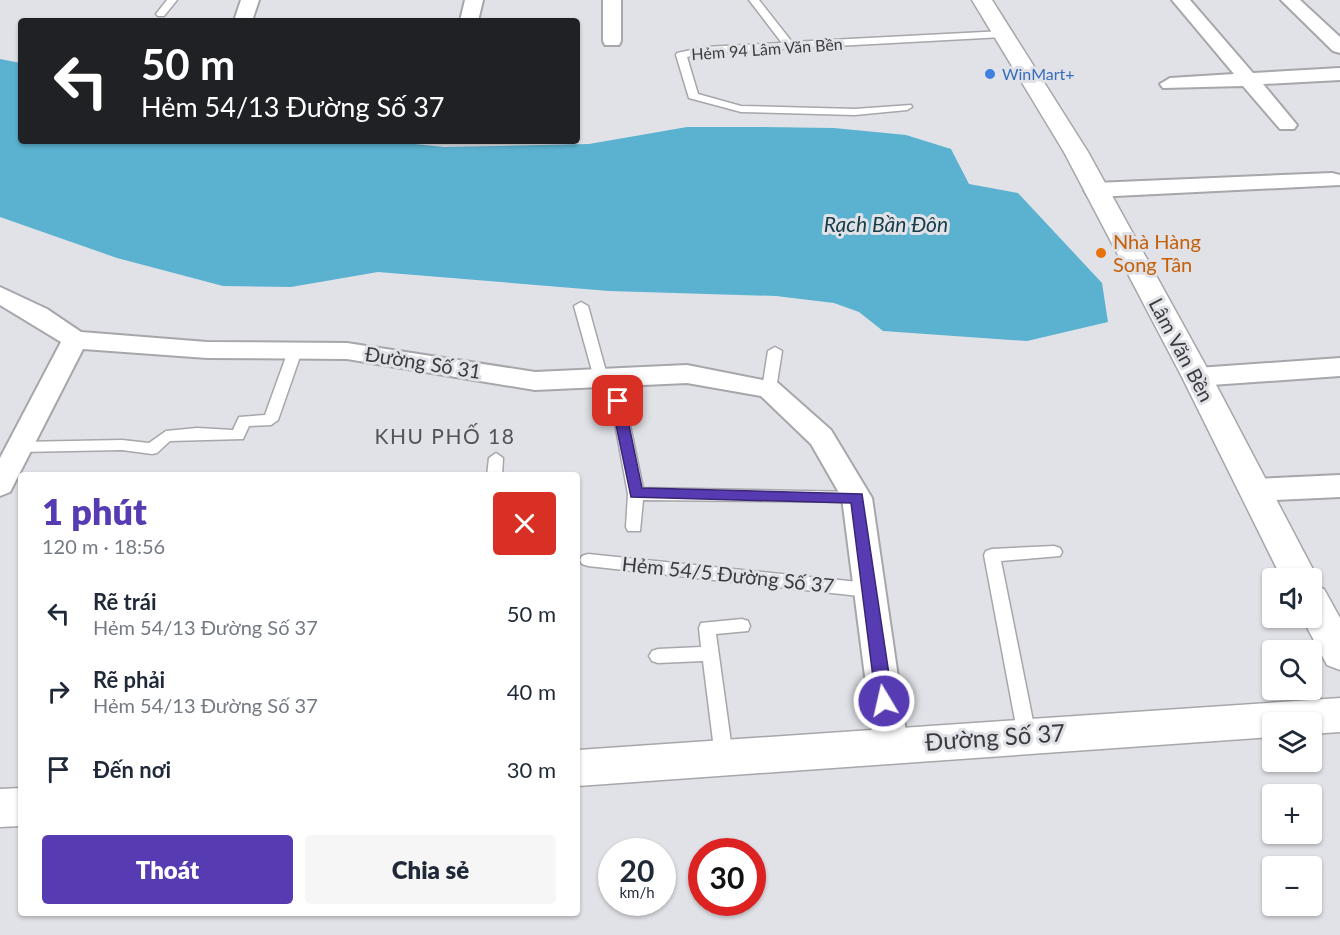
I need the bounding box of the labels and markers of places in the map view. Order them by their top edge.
place label: WinMart+ [1002,64,1075,83]
marker: WinMart+ [983,67,997,81]
place label: Nhà Hàng Song Tân [1113,229,1201,276]
marker: Nhà Hàng Song Tân [1094,246,1108,260]
pin [592,375,643,426]

